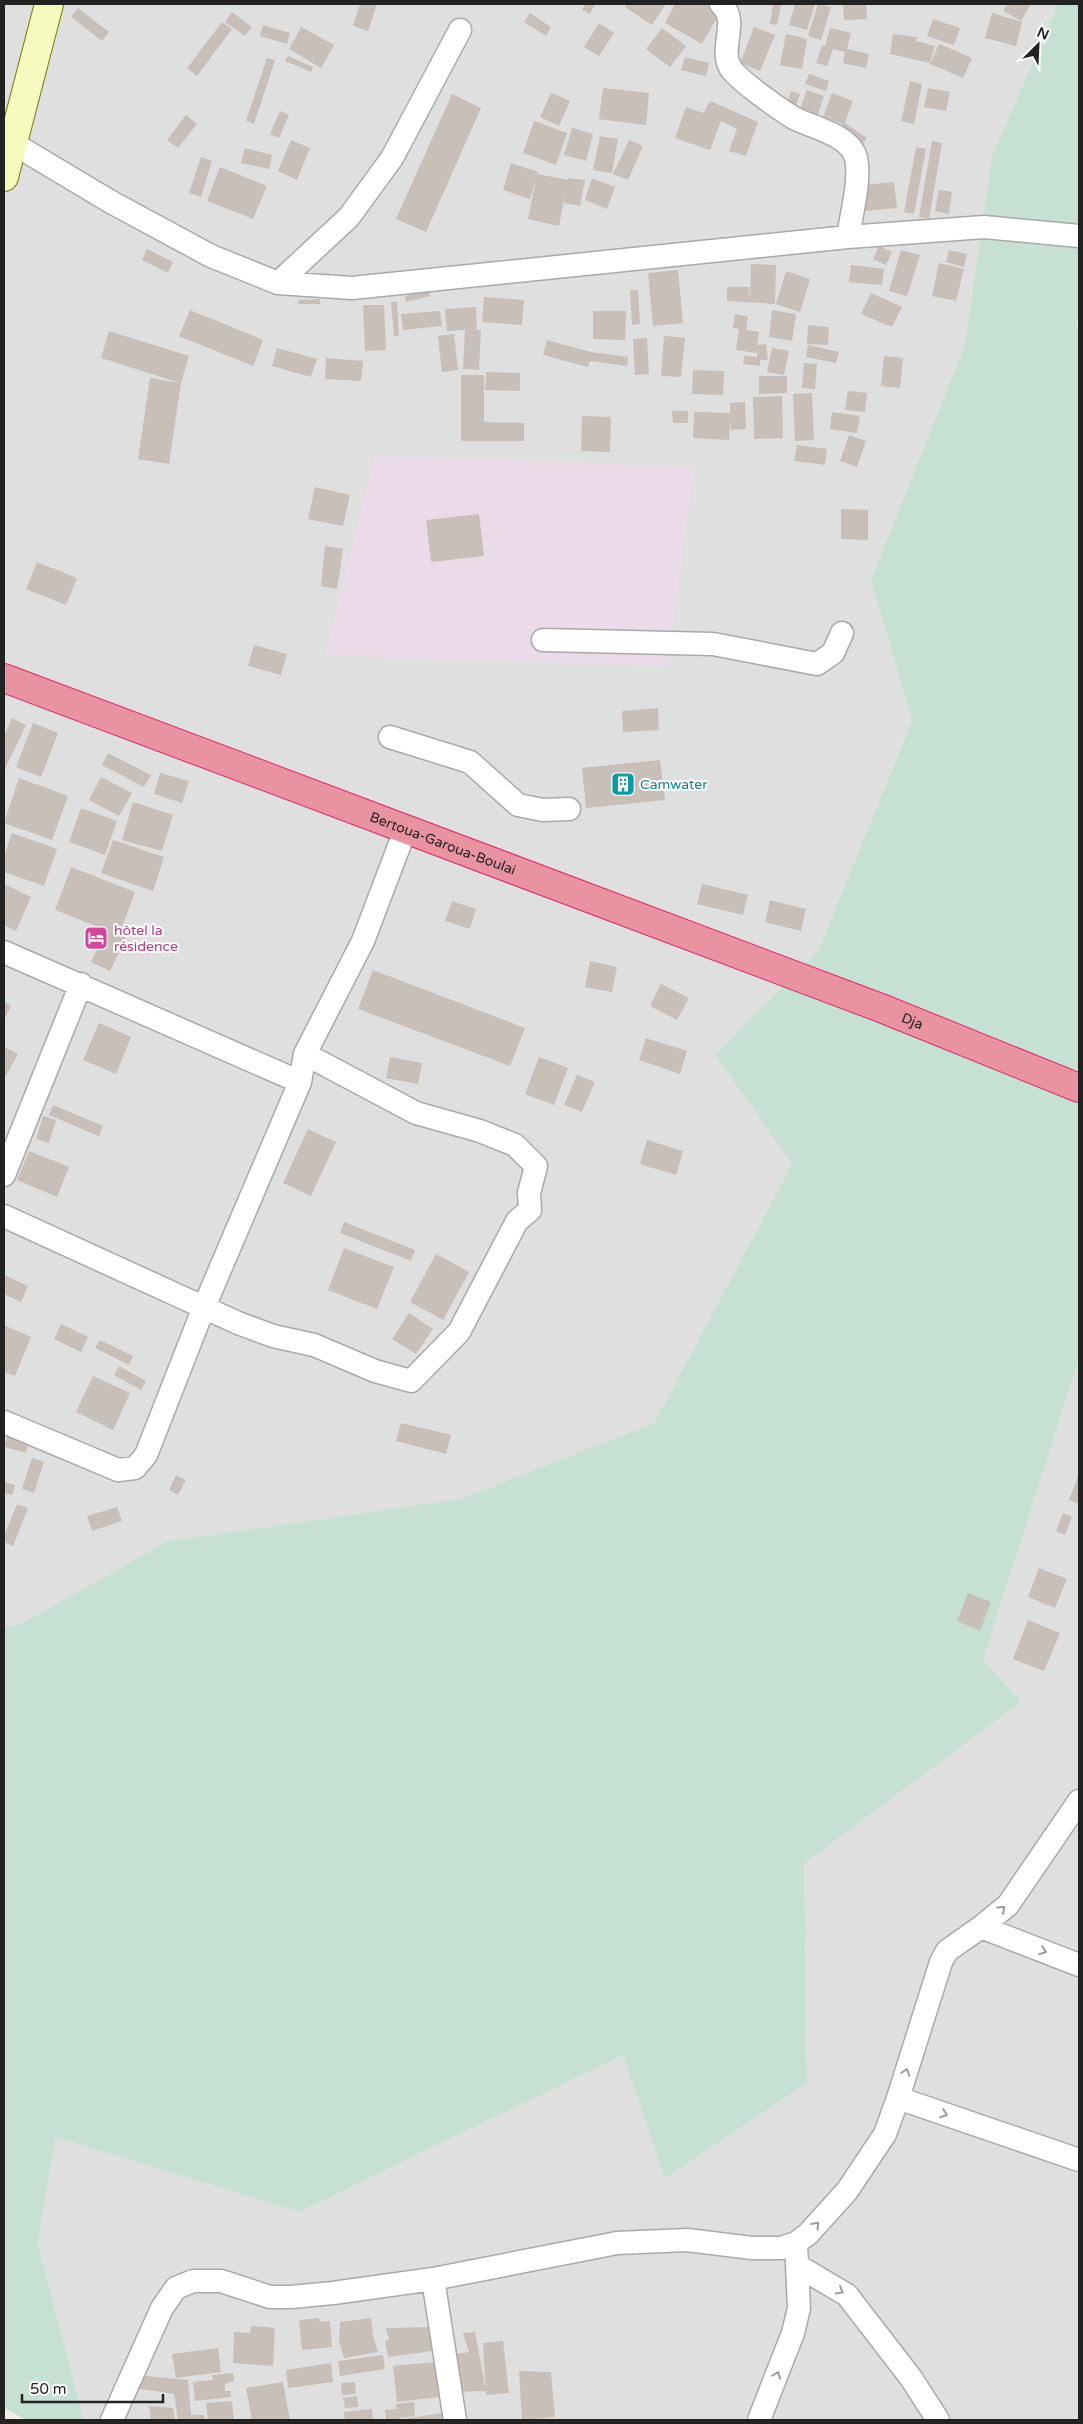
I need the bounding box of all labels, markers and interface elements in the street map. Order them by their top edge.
north arrow [1013,20,1063,70]
text: N [1034,24,1052,44]
building icon: Camwater [610,771,636,797]
place label: Camwater [640,776,708,793]
street label: Bertoua-Garoua-Boulai [368,808,518,878]
place label: hôtel la résidence [114,922,178,955]
hotel icon: hôtel la résidence [83,925,109,951]
street label: Dja [899,1009,926,1033]
one-way arrow [997,1906,1006,1915]
one-way arrow [1038,1945,1047,1955]
one-way arrow [901,2068,911,2077]
one-way arrow [940,2108,948,2118]
one-way arrow [810,2222,819,2231]
one-way arrow [834,2284,843,2294]
one-way arrow [771,2371,781,2380]
scale bar [22,2372,164,2404]
text: 50 m [30,2380,67,2398]

